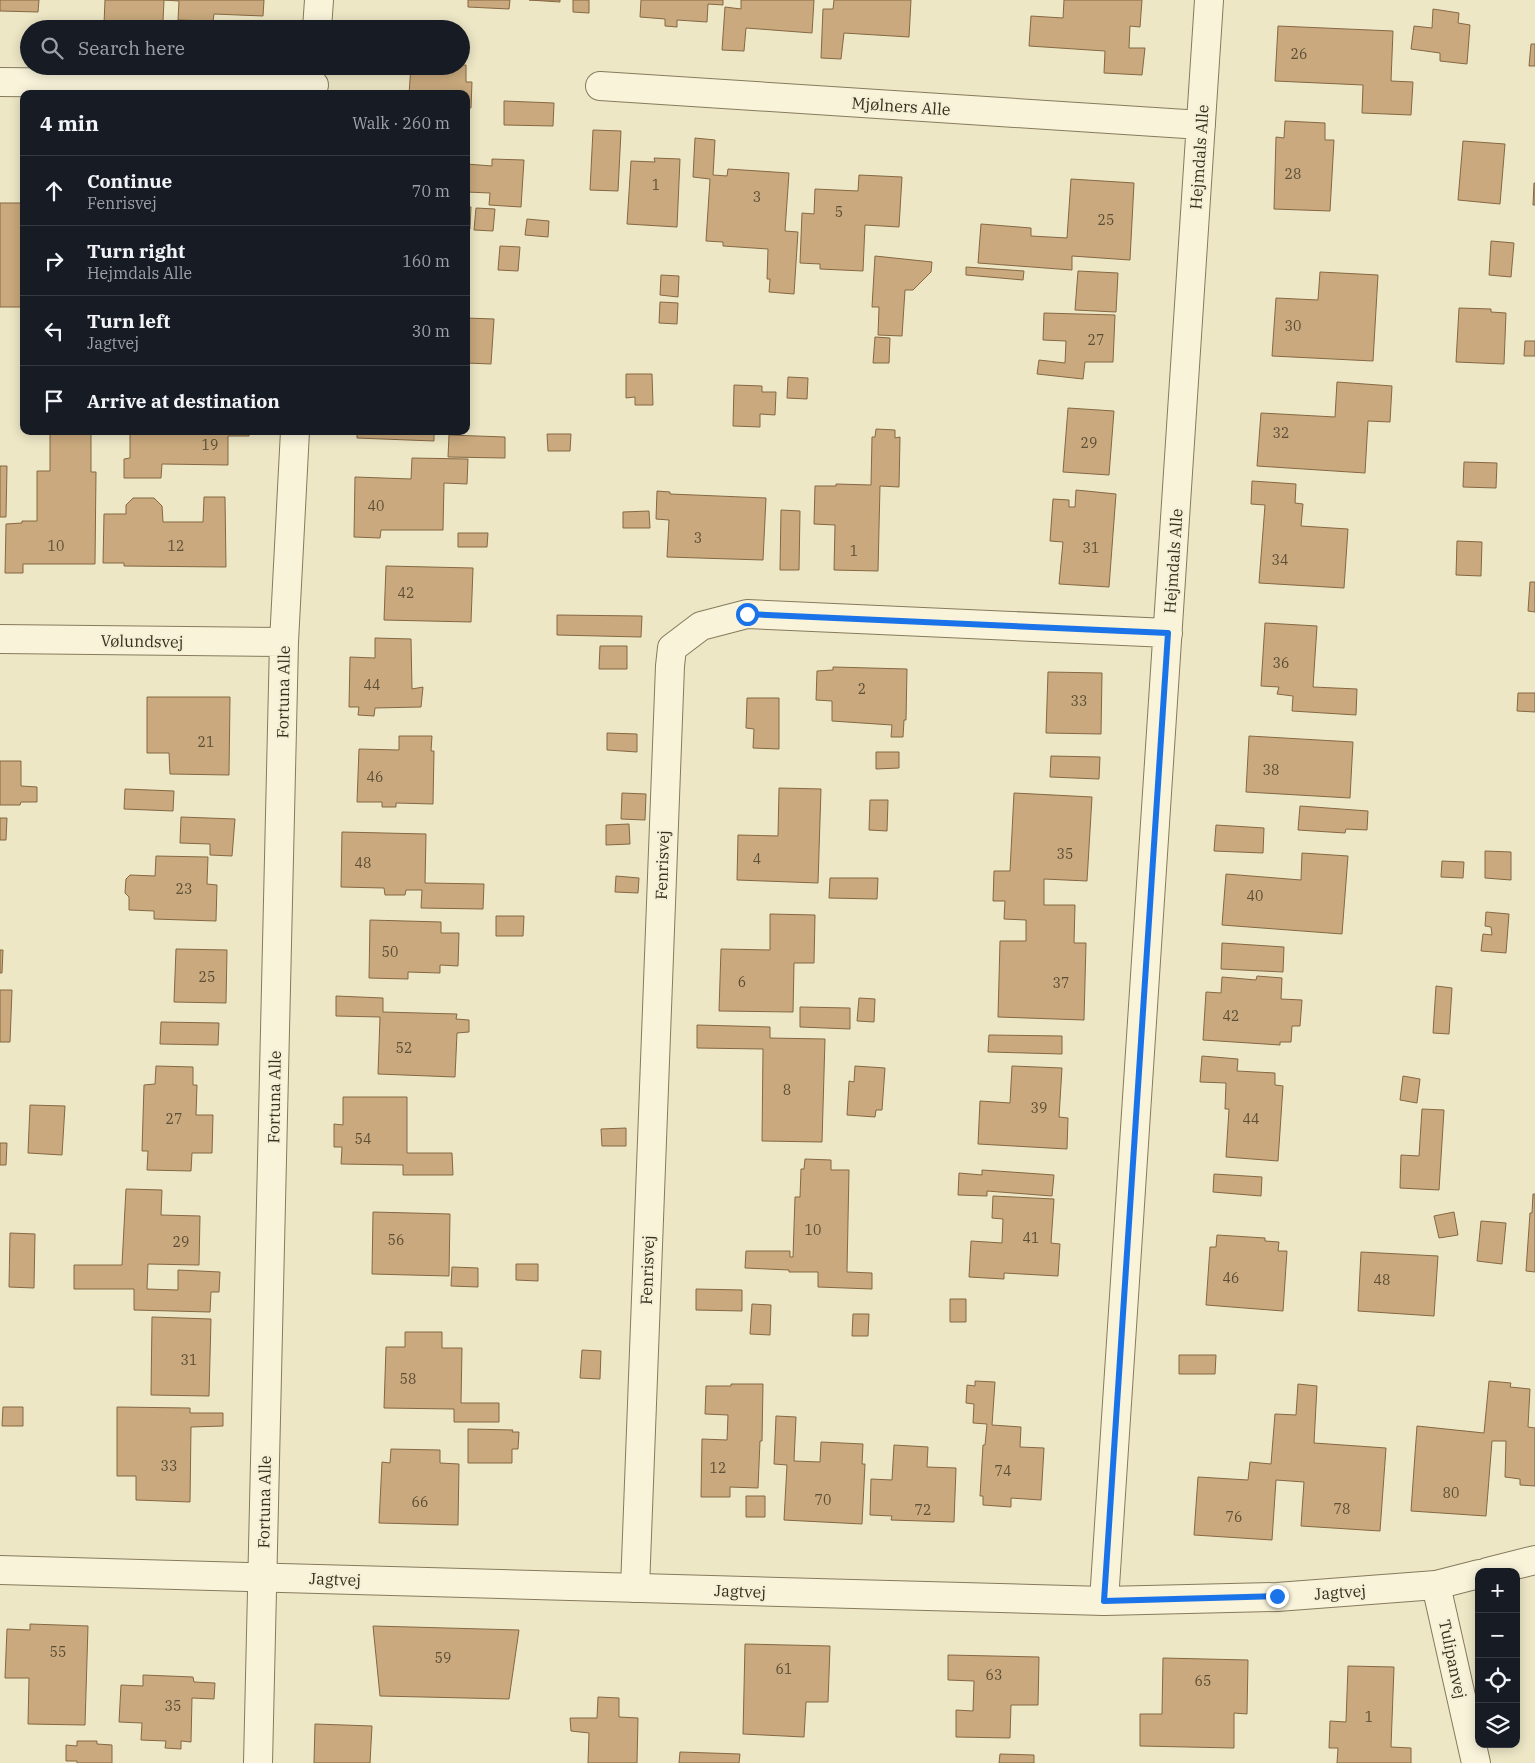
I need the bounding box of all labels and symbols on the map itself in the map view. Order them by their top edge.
house number: 26 [1291,45,1307,63]
street label: Mjølners Alle [851,93,951,119]
street label: Hejmdals Alle [1185,104,1213,210]
house number: 28 [1285,165,1301,183]
house number: 1 [652,176,660,194]
house number: 3 [753,188,761,206]
house number: 5 [835,203,843,221]
house number: 25 [1098,211,1114,229]
house number: 30 [1285,317,1301,335]
house number: 27 [1088,331,1104,349]
house number: 32 [1273,424,1289,442]
house number: 29 [1081,434,1097,452]
house number: 19 [202,436,218,454]
house number: 40 [368,497,384,515]
street label: Hejmdals Alle [1159,508,1187,614]
house number: 3 [694,529,702,547]
house number: 10 [48,537,64,555]
house number: 12 [168,537,184,555]
house number: 31 [1083,539,1099,557]
house number: 1 [850,542,858,560]
house number: 34 [1272,551,1288,569]
house number: 42 [398,584,414,602]
route start [736,603,759,626]
street label: Vølundsvej [100,630,184,652]
street label: Fortuna Alle [272,645,294,739]
house number: 36 [1273,654,1289,672]
house number: 44 [364,676,380,694]
house number: 2 [858,680,866,698]
house number: 33 [1071,692,1087,710]
house number: 21 [198,733,214,751]
house number: 38 [1263,761,1279,779]
house number: 46 [367,768,383,786]
street label: Fenrisvej [651,830,673,900]
house number: 35 [1057,845,1073,863]
house number: 4 [753,850,761,868]
house number: 48 [355,854,371,872]
house number: 23 [176,880,192,898]
house number: 40 [1247,887,1263,905]
house number: 50 [382,943,398,961]
house number: 25 [199,968,215,986]
house number: 6 [738,973,746,991]
house number: 37 [1053,974,1069,992]
house number: 42 [1223,1007,1239,1025]
house number: 52 [396,1039,412,1057]
street label: Fortuna Alle [263,1050,285,1144]
house number: 8 [783,1081,791,1099]
house number: 39 [1031,1099,1047,1117]
house number: 27 [166,1110,182,1128]
house number: 44 [1243,1110,1259,1128]
house number: 54 [355,1130,371,1148]
house number: 10 [805,1221,821,1239]
house number: 41 [1023,1229,1039,1247]
house number: 56 [388,1231,404,1249]
house number: 29 [173,1233,189,1251]
street label: Fenrisvej [636,1235,658,1305]
house number: 46 [1223,1269,1239,1287]
house number: 48 [1374,1271,1390,1289]
house number: 31 [181,1351,197,1369]
house number: 58 [400,1370,416,1388]
street label: Fortuna Alle [253,1455,275,1549]
house number: 33 [161,1457,177,1475]
house number: 12 [710,1459,726,1477]
house number: 74 [995,1462,1011,1480]
house number: 80 [1443,1484,1459,1502]
house number: 70 [815,1491,831,1509]
house number: 66 [412,1493,428,1511]
house number: 78 [1334,1500,1350,1518]
house number: 72 [915,1501,931,1519]
house number: 76 [1226,1508,1242,1526]
street label: Jagtvej [309,1568,361,1590]
street label: Jagtvej [714,1580,766,1602]
street label: Jagtvej [1313,1580,1367,1604]
route end [1266,1585,1289,1608]
street label: Tulipanvej [1435,1618,1471,1700]
house number: 55 [50,1643,66,1661]
house number: 59 [435,1649,451,1667]
house number: 61 [776,1660,792,1678]
house number: 63 [986,1666,1002,1684]
house number: 65 [1195,1672,1211,1690]
house number: 35 [165,1697,181,1715]
house number: 1 [1365,1708,1373,1726]

